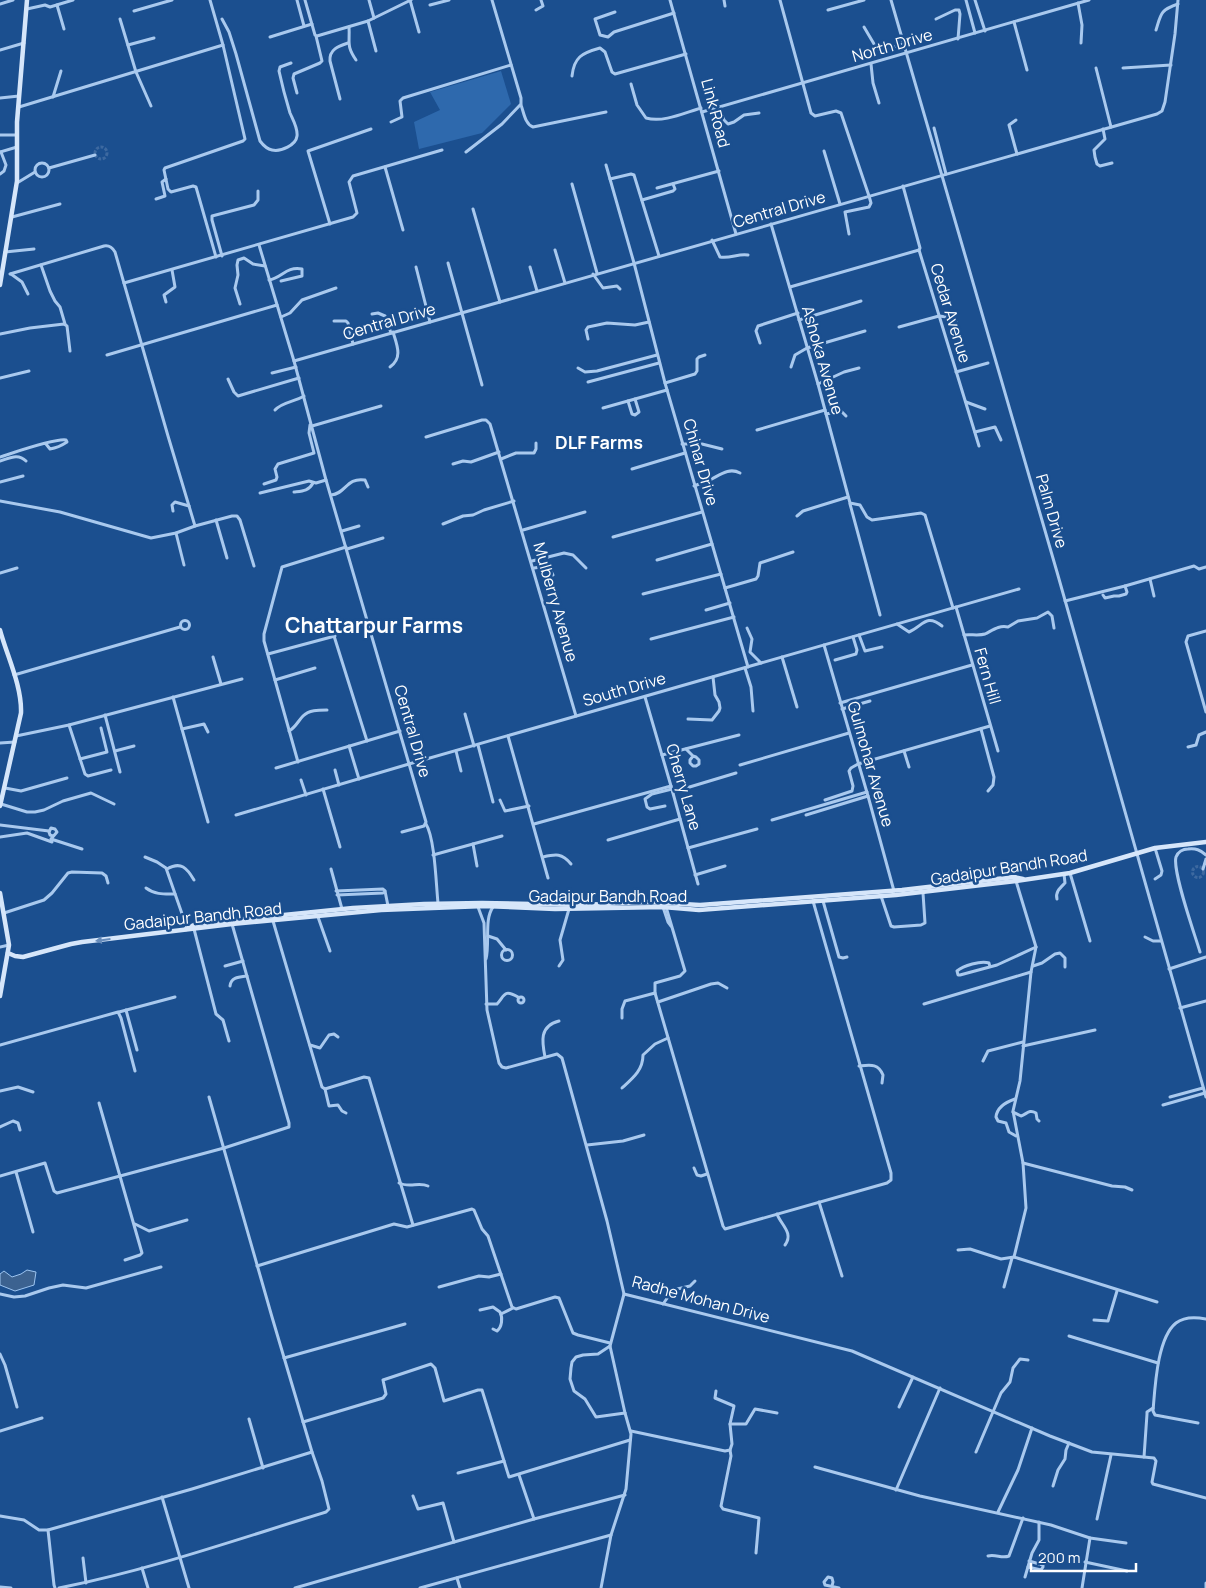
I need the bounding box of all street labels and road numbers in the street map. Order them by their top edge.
street label: North Drive [849,23,935,67]
street label: Link Road [696,76,736,150]
street label: Central Drive [730,185,828,233]
street label: Cedar Avenue [925,261,977,365]
street label: Central Drive [340,297,438,345]
street label: Ashoka Avenue [797,303,849,417]
street label: Chinar Drive [678,416,724,508]
street label: Palm Drive [1031,471,1073,551]
street label: Mulberry Avenue [528,540,584,664]
street label: Fern Hill [969,645,1007,707]
street label: South Drive [580,667,668,711]
street label: Central Drive [389,682,437,780]
street label: Gulmohar Avenue [843,699,899,829]
street label: Cherry Lane [661,741,707,833]
street label: Gadaipur Bandh Road [929,844,1089,890]
street label: Gadaipur Bandh Road [529,885,687,907]
street label: Gadaipur Bandh Road [123,897,283,935]
street label: Radhe Mohan Drive [630,1270,772,1328]

